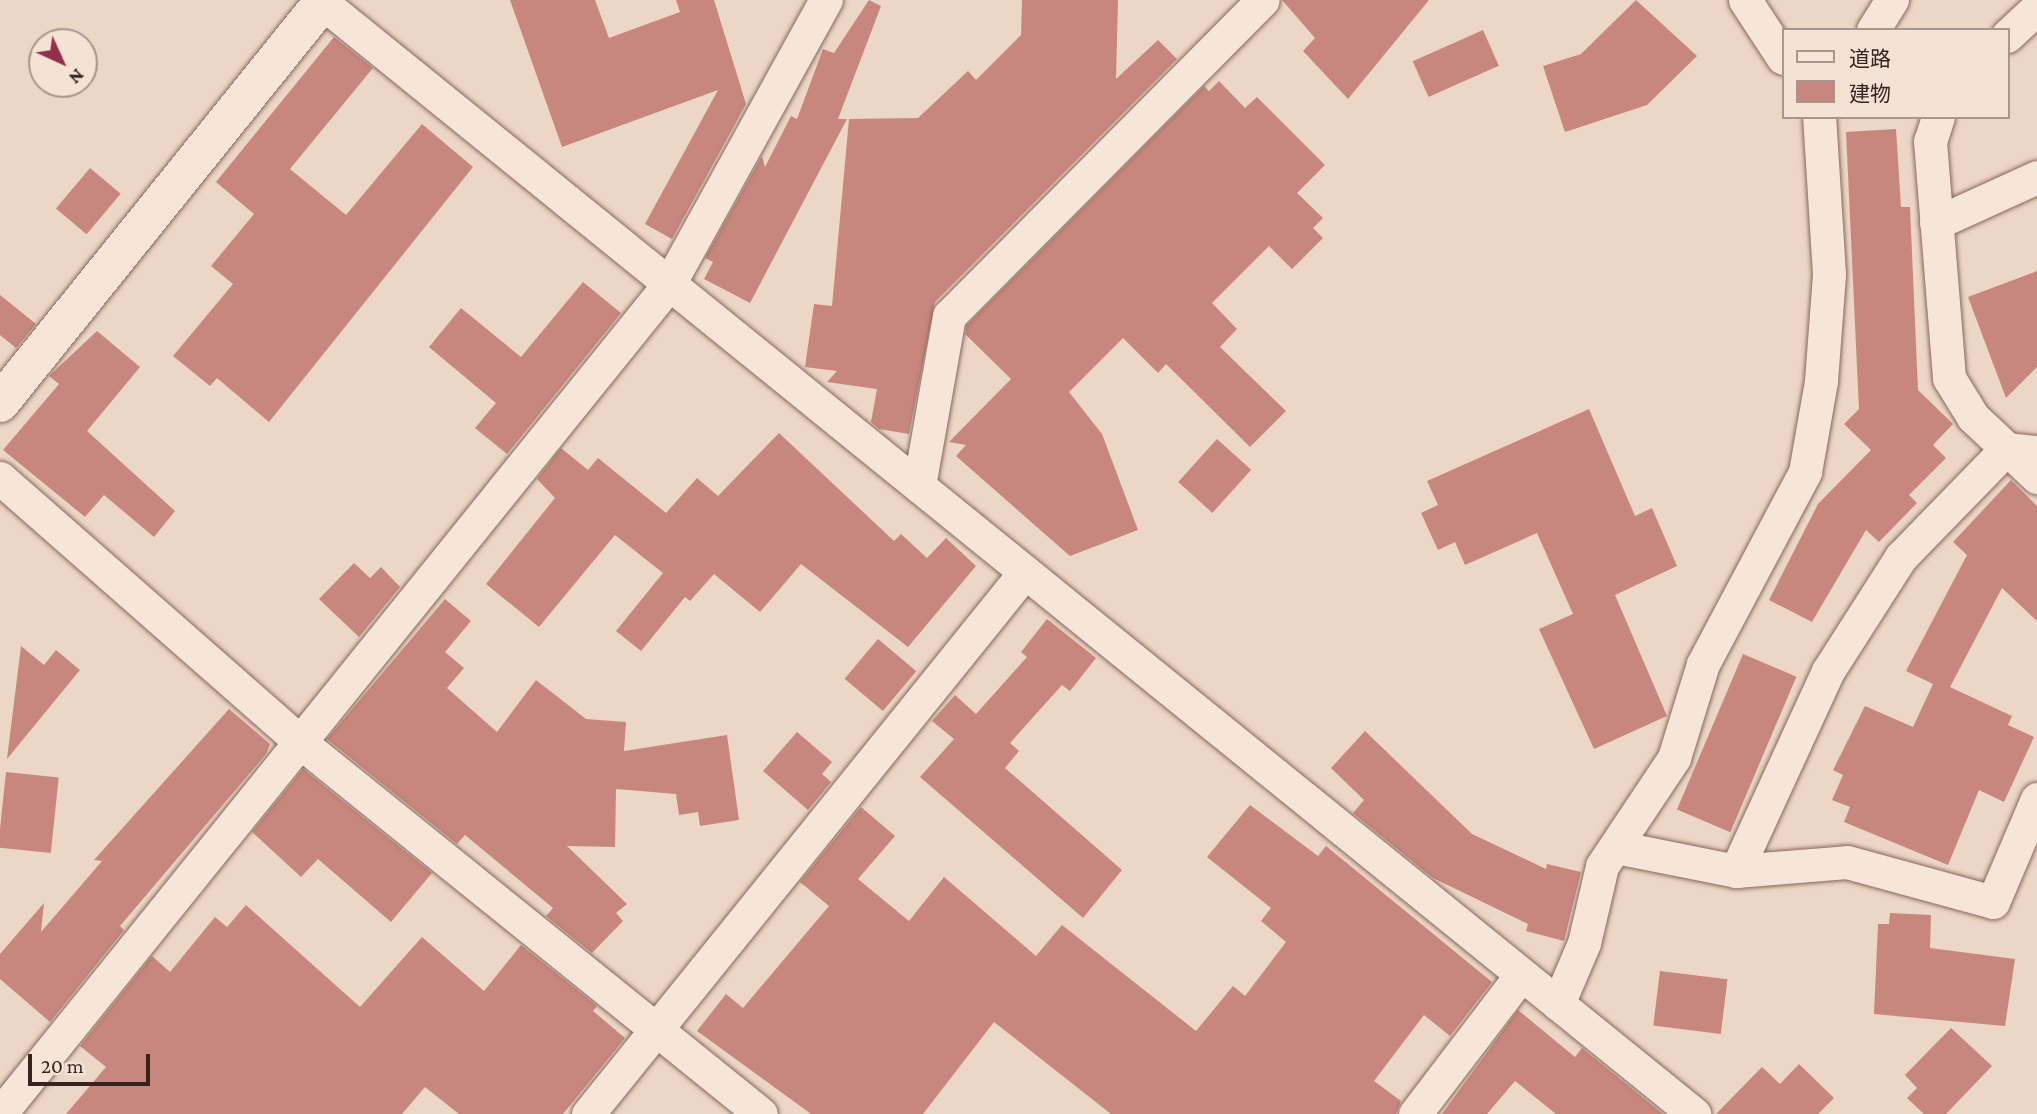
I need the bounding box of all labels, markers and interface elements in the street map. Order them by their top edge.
north arrow [28,28,98,98]
legend [1782,28,2009,119]
text: 道路 [1849,47,1891,71]
text: N [65,65,89,89]
text: 建物 [1849,82,1891,106]
scale bar [32,1040,154,1084]
text: 20 m [41,1054,84,1078]

